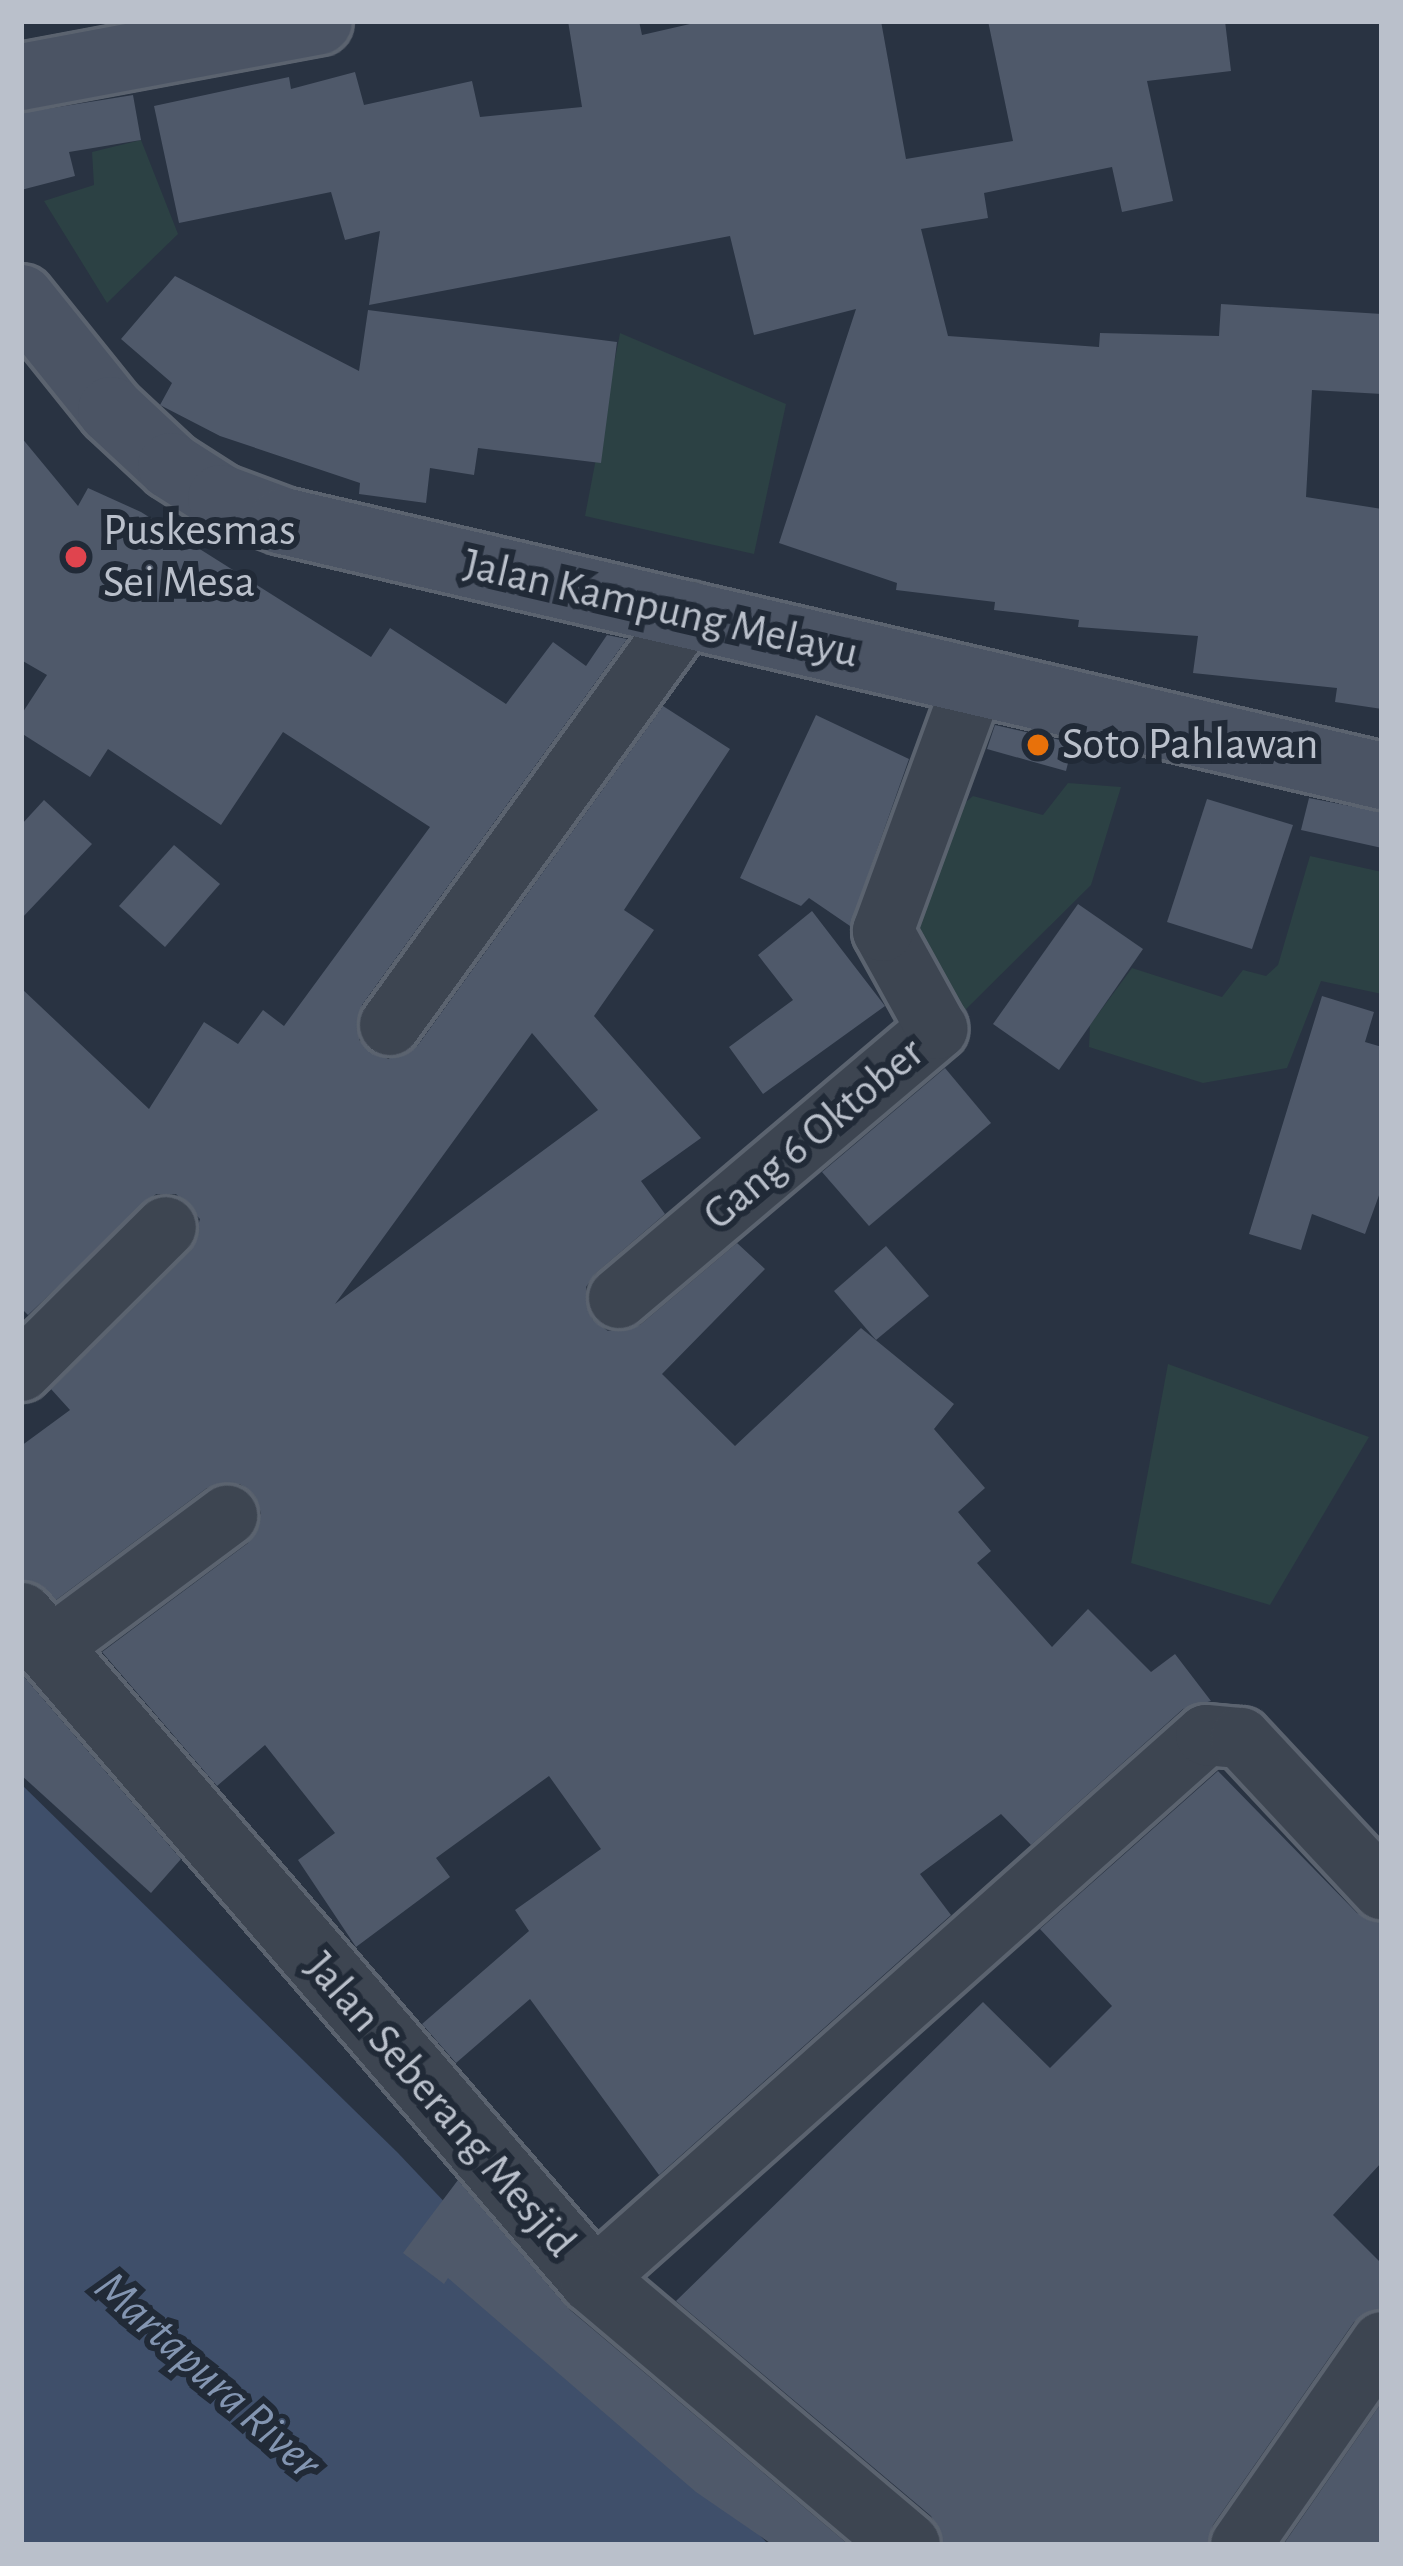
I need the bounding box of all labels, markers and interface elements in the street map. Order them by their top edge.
place label: Puskesmas Sei Mesa [103,504,296,610]
street label: Jalan Kampung Melayu [458,537,864,681]
marker: Puskesmas Sei Mesa [60,541,92,573]
place label: Soto Pahlawan [1062,718,1319,772]
marker: Soto Pahlawan [1025,732,1051,758]
street label: Gang 6 Oktober [693,1026,935,1242]
street label: Jalan Seberang Mesjid [293,1942,587,2268]
water label: Martapura River [82,2260,332,2492]

